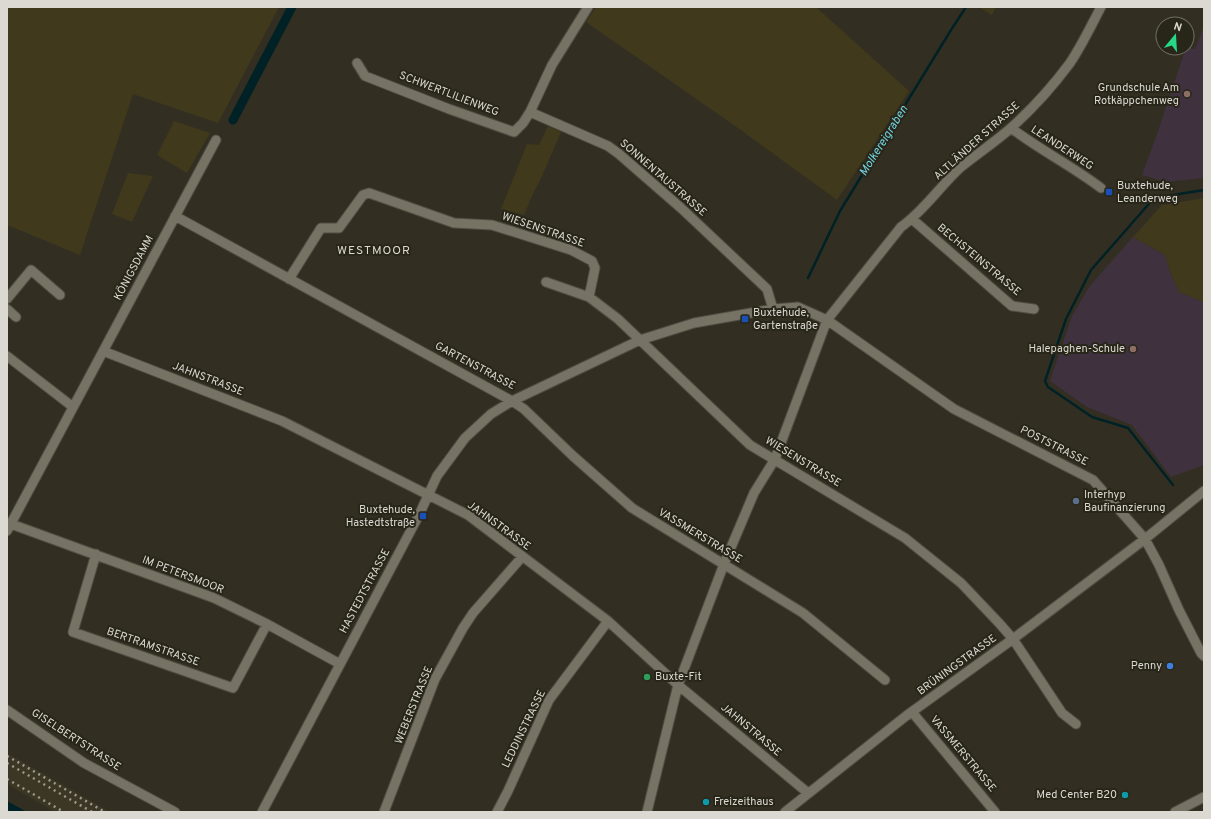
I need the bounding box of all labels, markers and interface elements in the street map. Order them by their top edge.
north arrow [1155,16,1195,56]
text: N [1172,20,1184,35]
street label: SCHWERTLILIENWEG [397,68,501,120]
place label: Grundschule Am Rotkäppchenweg [1094,81,1179,108]
marker: Grundschule Am Rotkäppchenweg [1182,89,1192,99]
street label: ALTLÄNDER STRASSE [930,98,1023,183]
water label: Molkereigraben [856,102,912,179]
street label: LEANDERWEG [1028,123,1096,173]
street label: SONNENTAUSTRASSE [617,136,709,220]
place label: Buxtehude, Leanderweg [1117,179,1178,206]
marker: Buxtehude, Leanderweg [1104,187,1114,197]
street label: WIESENSTRASSE [500,209,586,251]
street label: BECHSTEINSTRASSE [934,221,1024,299]
street label: KÖNIGSDAMM [110,233,157,303]
district label: WESTMOOR [337,243,411,259]
place label: Buxtehude, Gartenstraße [753,306,818,333]
marker: Buxtehude, Gartenstraße [740,314,750,324]
street label: GARTENSTRASSE [432,339,518,393]
place label: Halepaghen-Schule [1029,342,1125,356]
marker: Halepaghen-Schule [1128,344,1138,354]
street label: JAHNSTRASSE [170,359,246,399]
street label: POSTSTRASSE [1018,423,1090,469]
street label: WIESENSTRASSE [762,434,844,490]
place label: Interhyp Baufinanzierung [1084,488,1166,515]
marker: Interhyp Baufinanzierung [1071,496,1081,506]
street label: JAHNSTRASSE [465,498,533,554]
place label: Buxtehude, Hastedtstraße [346,503,416,530]
street label: VASSMERSTRASSE [655,505,745,567]
marker: Buxtehude, Hastedtstraße [418,511,428,521]
street label: HASTEDTSTRASSE [337,546,393,636]
street label: IM PETERSMOOR [140,553,226,597]
street label: BERTRAMSTRASSE [105,625,201,669]
street label: BRÜNINGSTRASSE [914,631,999,699]
place label: Penny [1131,659,1162,673]
marker: Penny [1165,661,1175,671]
street label: WEBERSTRASSE [392,664,436,746]
place label: Buxte-Fit [655,670,702,684]
marker: Buxte-Fit [642,672,652,682]
street label: LEDDINSTRASSE [499,688,549,770]
street label: JAHNSTRASSE [718,701,784,759]
street label: GISELBERTSTRASSE [29,706,123,774]
street label: VASSMERSTRASSE [927,713,999,795]
place label: Med Center B20 [1036,788,1117,802]
marker: Med Center B20 [1120,790,1130,800]
place label: Freizeithaus [714,795,774,809]
marker: Freizeithaus [701,797,711,807]

